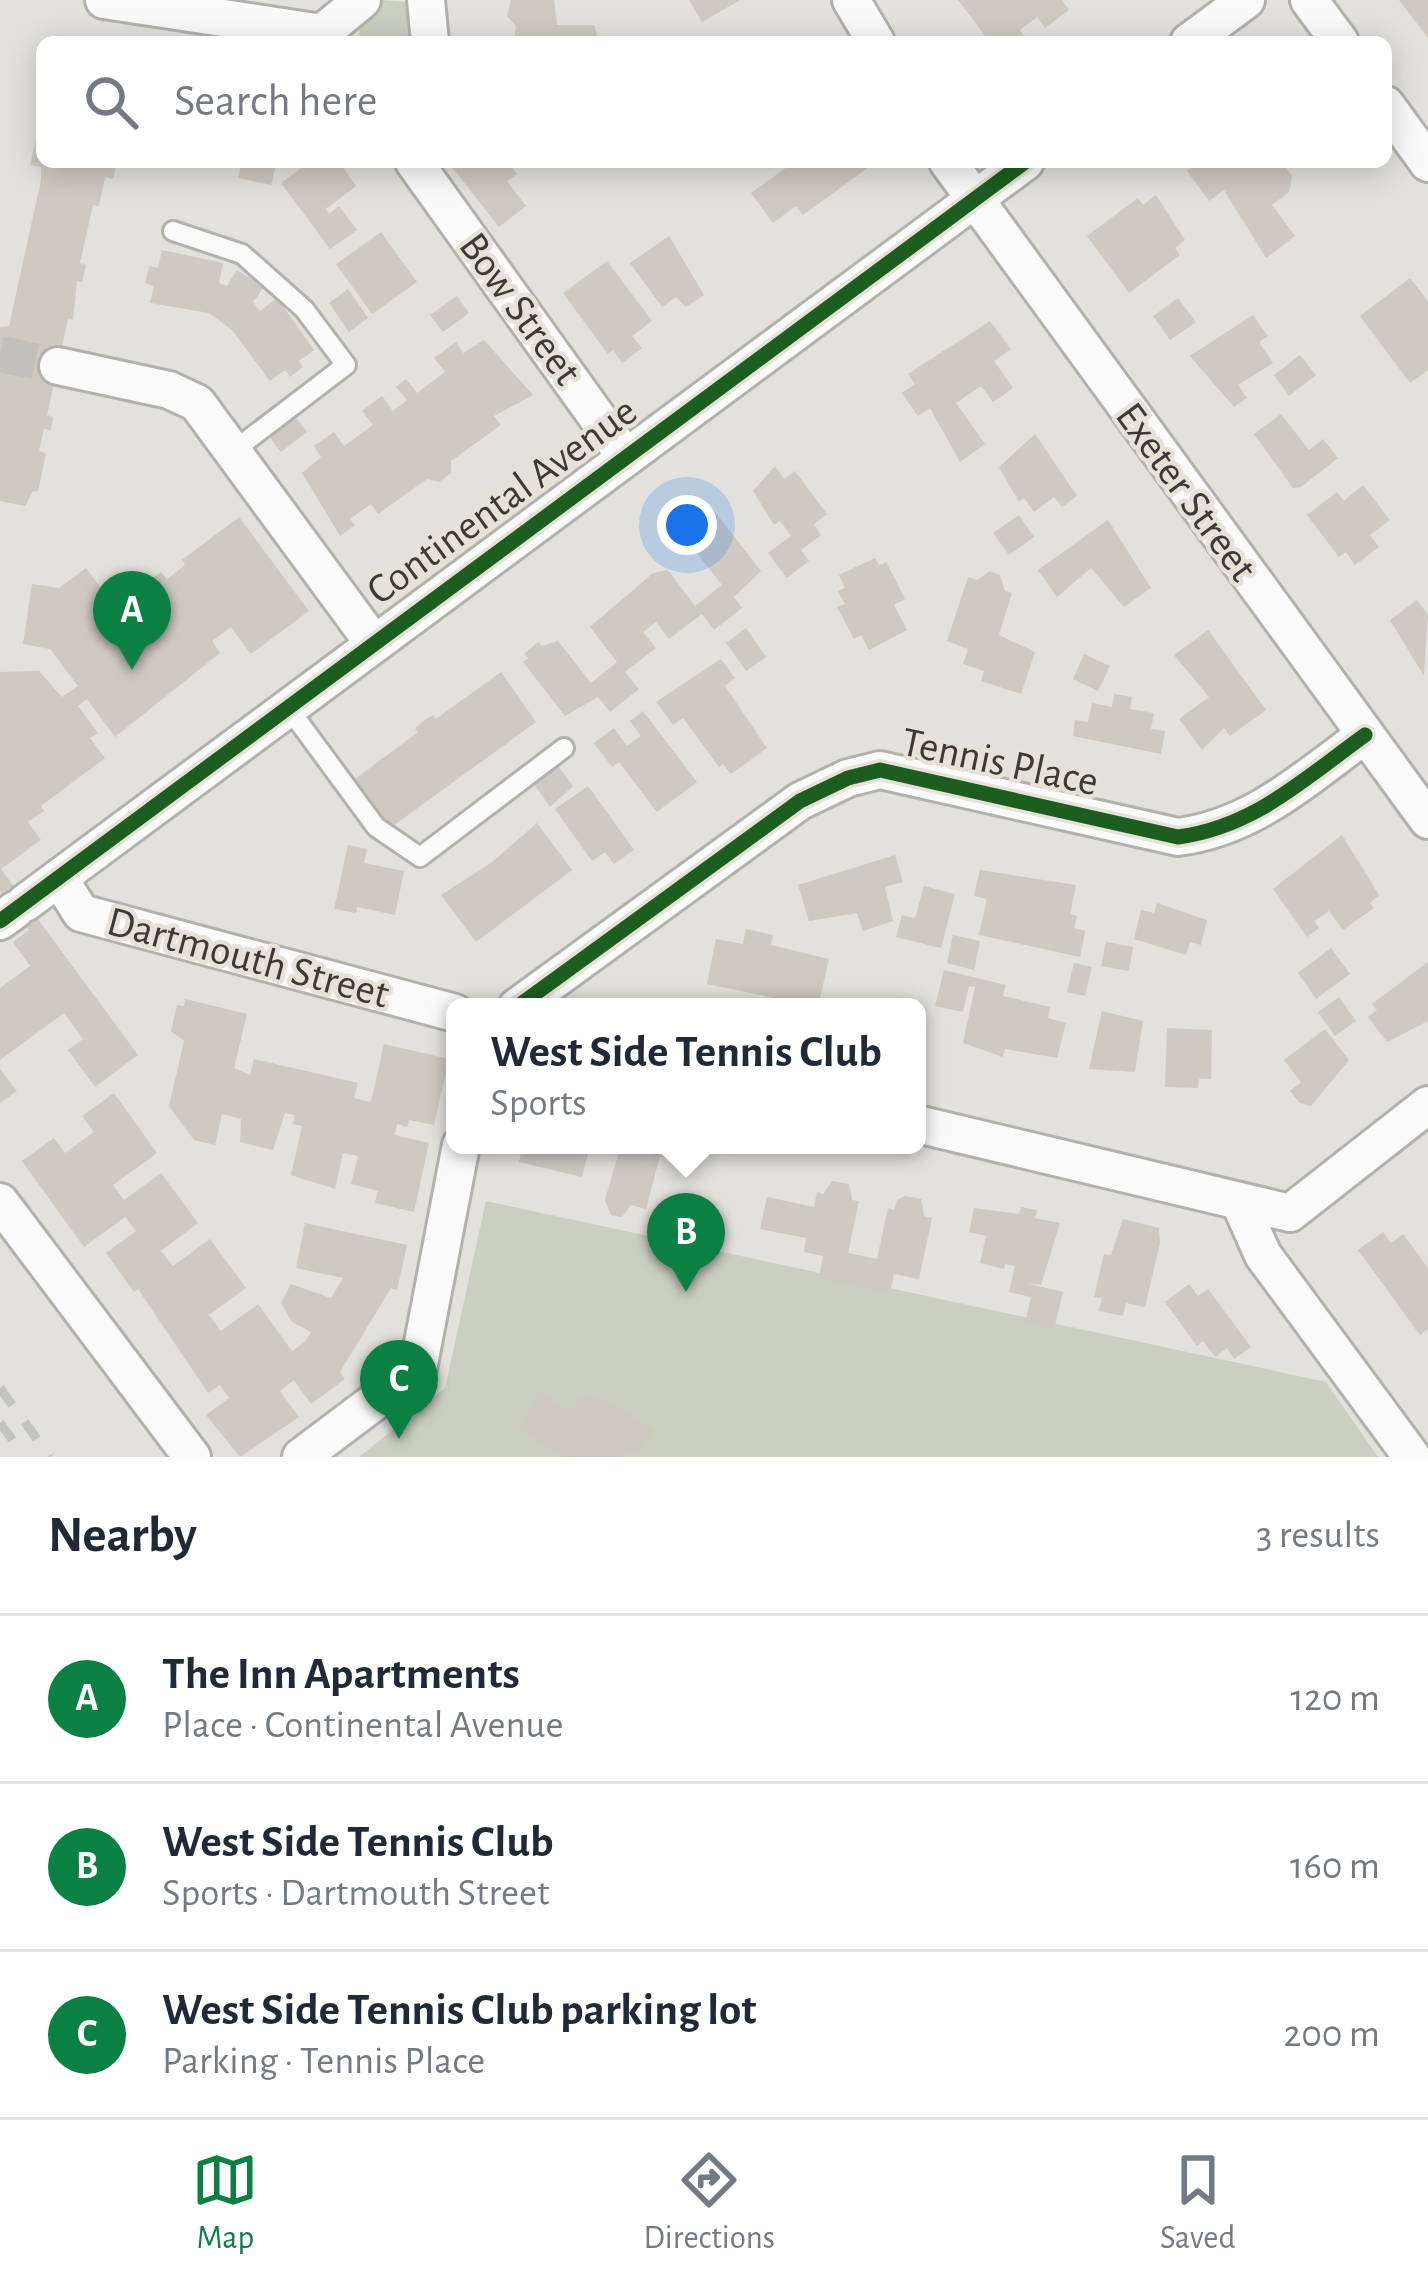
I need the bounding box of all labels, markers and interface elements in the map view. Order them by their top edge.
search box [36,36,1392,168]
icon: search [78,69,144,135]
text: Search here [174,79,377,124]
street label: Bow Street [451,225,589,393]
street label: Continental Avenue [360,389,644,613]
street label: Exeter Street [1108,395,1264,589]
your location [657,495,717,555]
pin: A [93,571,171,670]
street label: Tennis Place [898,721,1102,803]
street label: Dartmouth Street [103,900,393,1016]
popup [446,998,926,1154]
text: West Side Tennis Club [490,1030,882,1075]
text: Sports [490,1084,587,1123]
pin: B [647,1193,725,1292]
pin: C [360,1340,438,1439]
text: Nearby [48,1510,197,1561]
text: 3 results [1256,1516,1380,1555]
text: The Inn Apartments [162,1652,520,1697]
text: A [75,1679,99,1718]
text: 120 m [1291,1679,1380,1718]
text: Place · Continental Avenue [162,1706,563,1745]
text: West Side Tennis Club [162,1820,553,1865]
text: B [76,1847,98,1886]
text: 160 m [1290,1847,1380,1886]
text: Sports · Dartmouth Street [162,1874,549,1913]
text: West Side Tennis Club parking lot [162,1988,757,2033]
text: C [77,2015,97,2054]
text: 200 m [1283,2015,1380,2054]
text: Parking · Tennis Place [162,2042,485,2081]
tab: Map [192,2147,258,2259]
tab: Directions [643,2147,775,2259]
tab: Saved [1160,2147,1235,2259]

